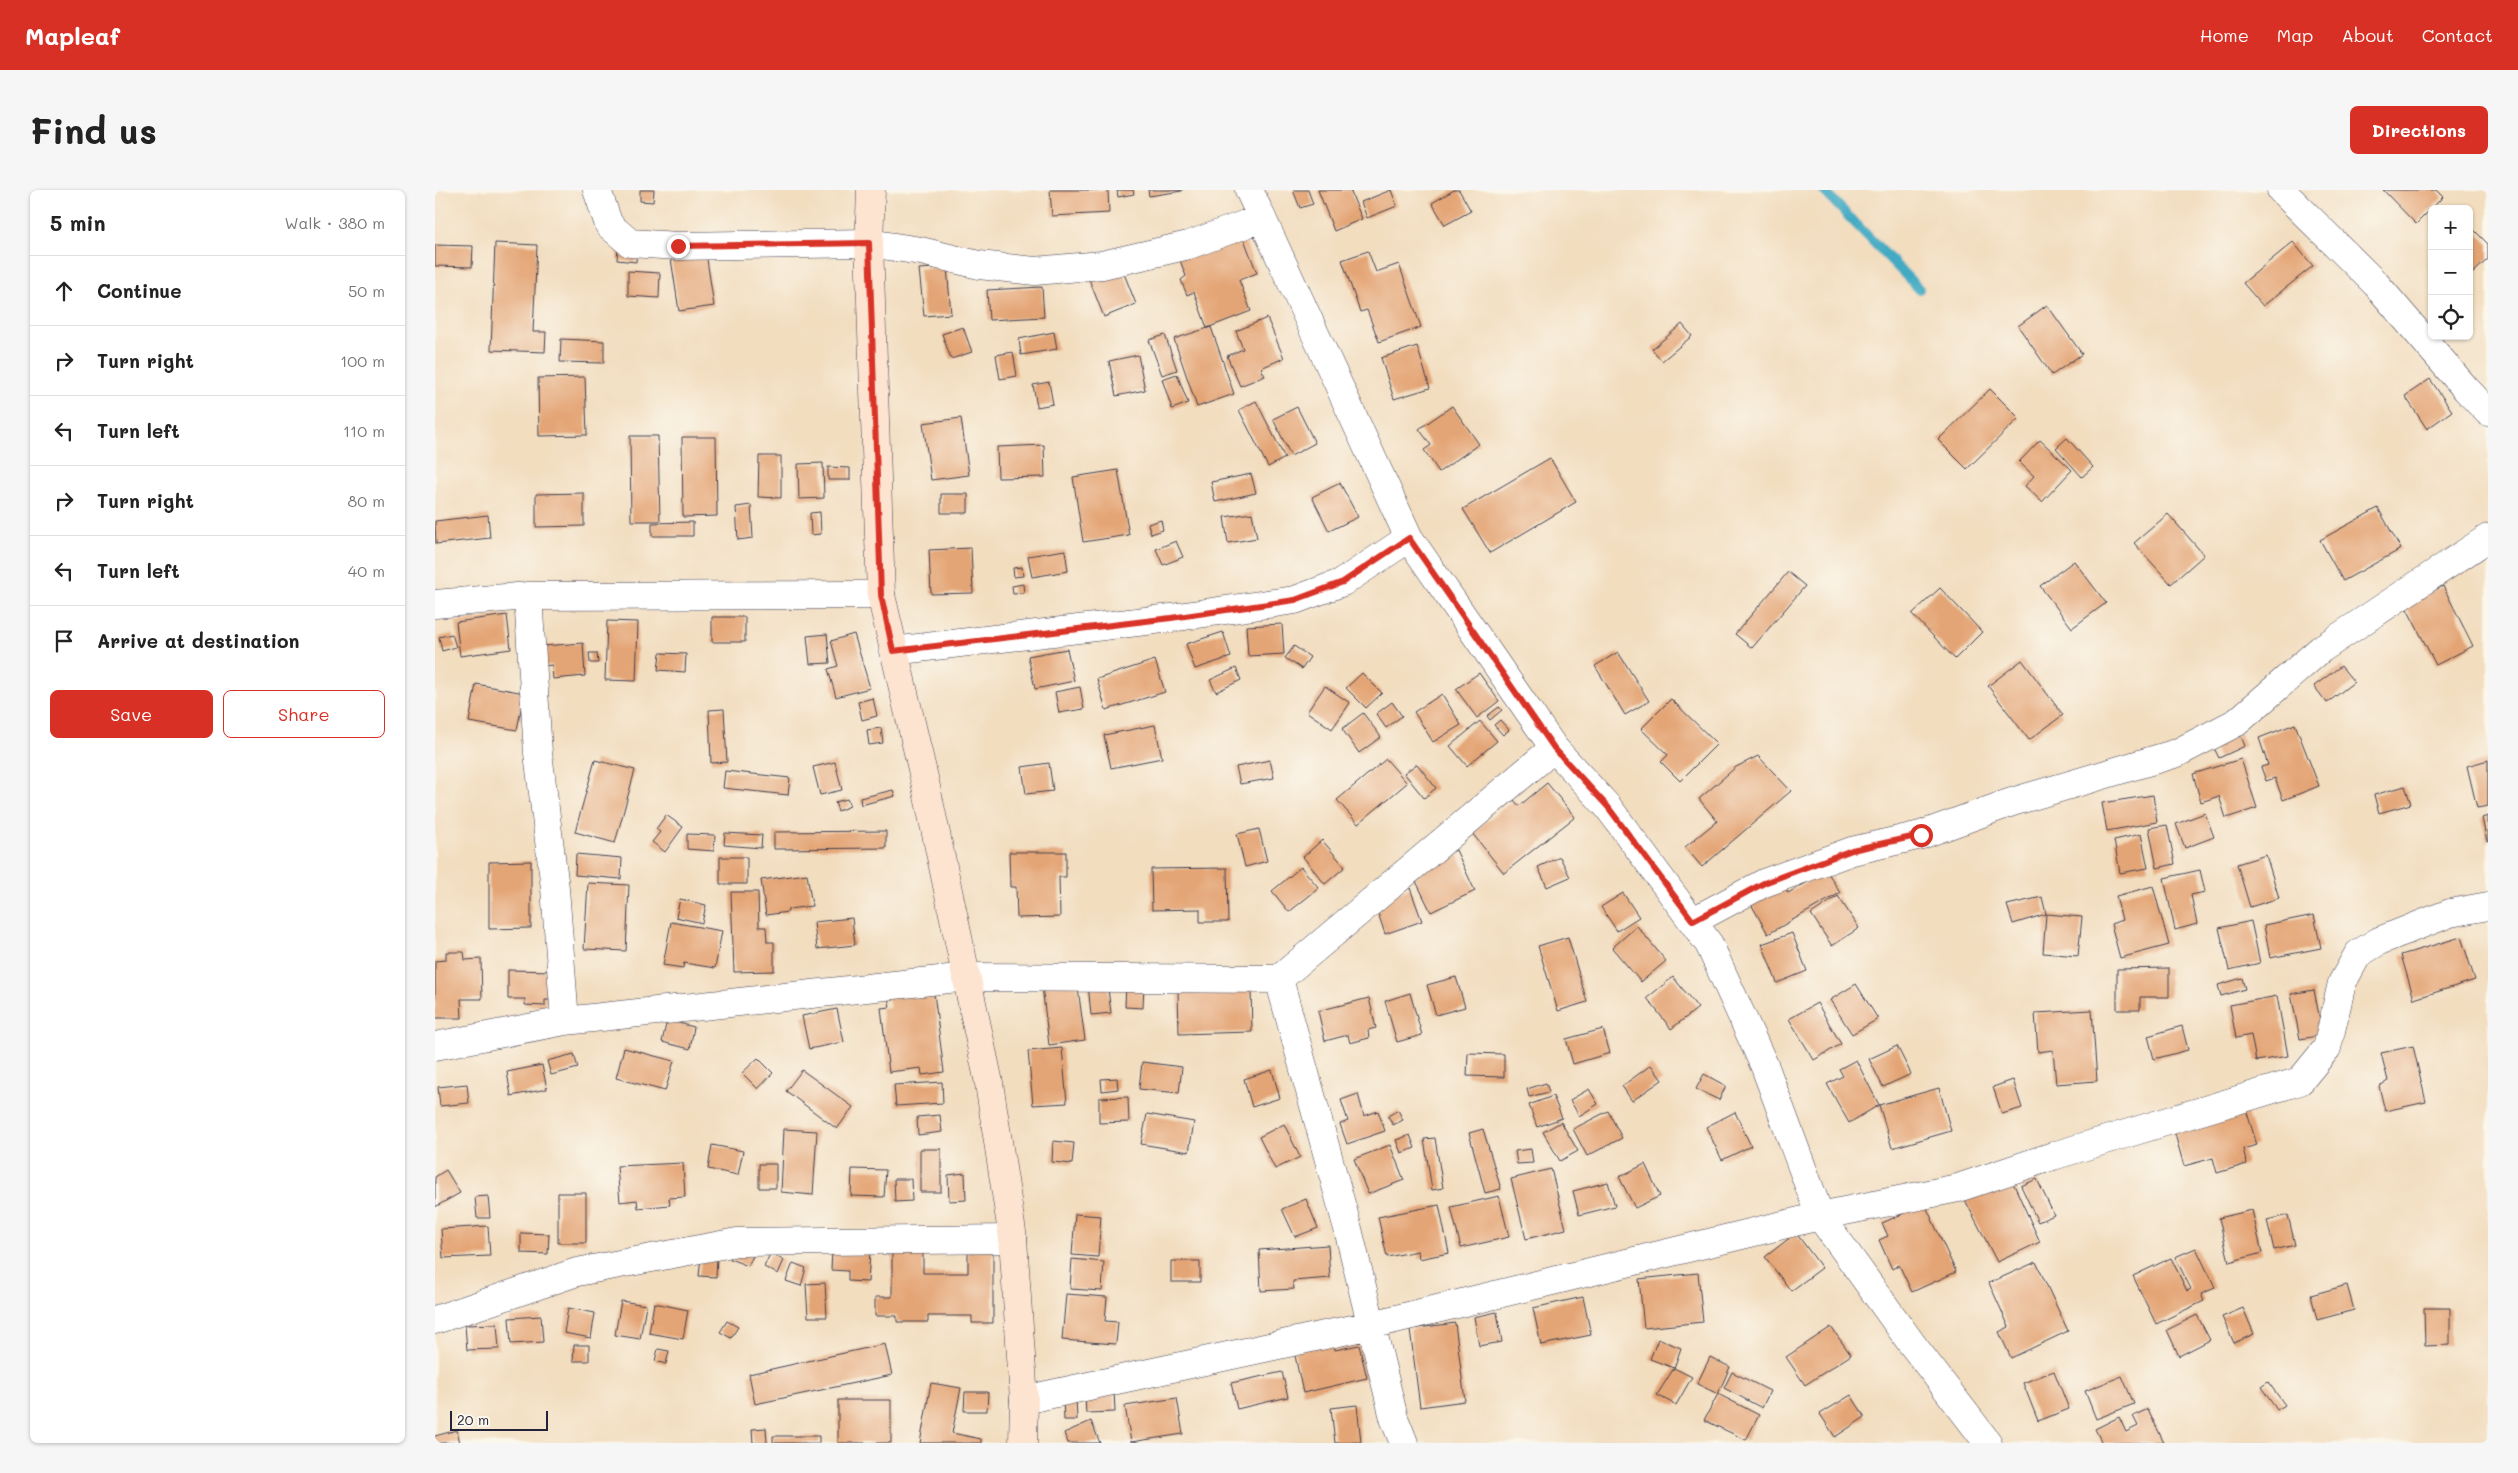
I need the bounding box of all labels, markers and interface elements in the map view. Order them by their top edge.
text: Mapleaf [25,20,120,51]
text: Home [2200,23,2249,47]
text: Map [2277,23,2313,47]
text: About [2341,23,2394,47]
text: Contact [2422,23,2493,47]
button: Directions [2350,106,2488,154]
text: Find us [30,107,157,153]
map controls [2428,205,2473,340]
button: + [2428,205,2473,250]
text: 5 min [50,209,106,236]
text: Walk · 380 m [284,212,385,233]
route end [667,235,690,258]
button: − [2428,250,2473,295]
icon: ahead [50,277,78,305]
text: Continue [97,278,182,303]
text: 50 m [348,280,385,301]
button: locate [2428,295,2473,340]
icon: right [50,347,78,375]
text: Turn right [97,348,194,373]
text: 100 m [340,350,385,371]
icon: left [50,417,78,445]
text: Turn left [97,418,180,443]
text: 110 m [343,420,385,441]
icon: right [50,487,78,515]
text: Turn right [97,488,194,513]
text: 80 m [348,490,385,511]
icon: left [50,557,78,585]
text: Turn left [97,558,180,583]
text: 40 m [348,560,385,581]
icon: arrive [50,627,78,655]
text: Arrive at destination [97,628,300,653]
button: Save [50,690,213,738]
button: Share [223,690,385,738]
route start [1910,824,1933,847]
scale bar [450,1408,547,1431]
text: 20 m [457,1410,489,1429]

